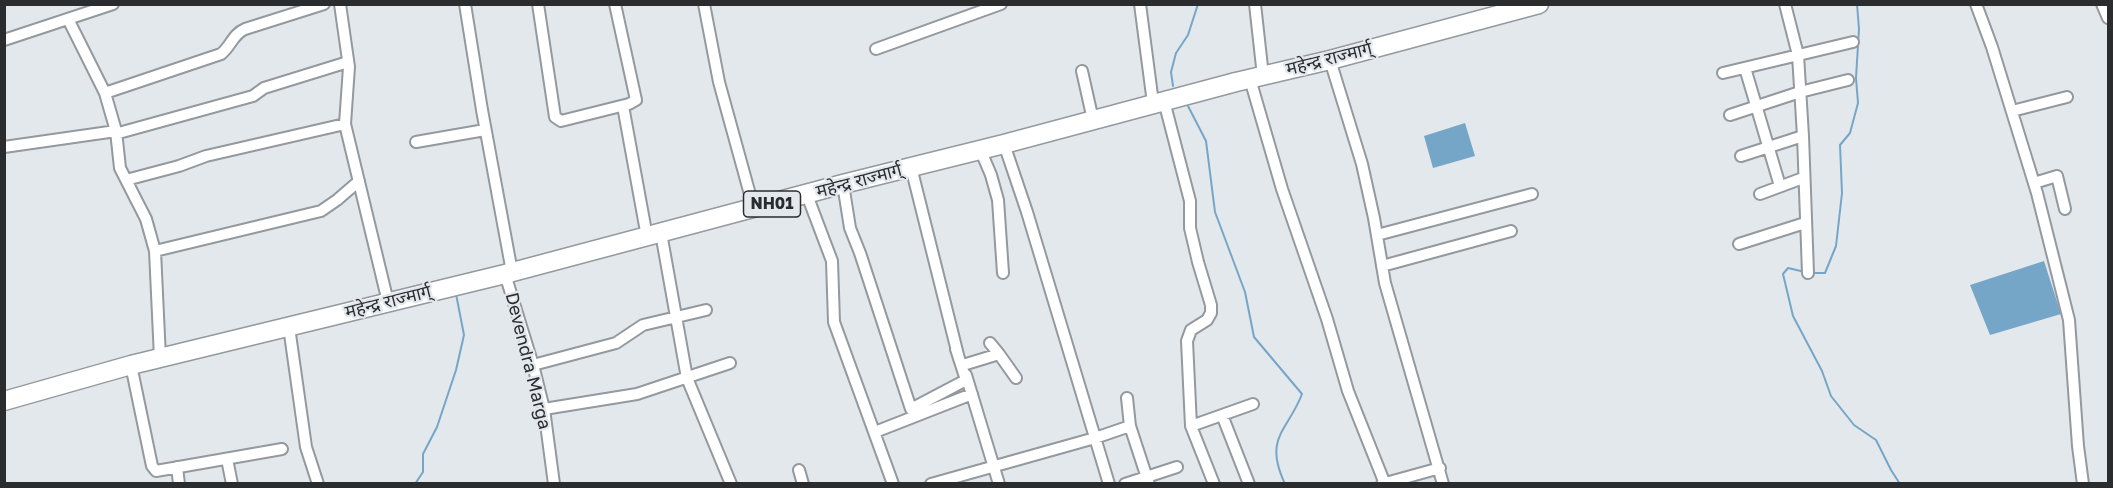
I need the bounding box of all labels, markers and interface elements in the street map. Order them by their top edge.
street label: महेन्द्र राज्मार्ग् [1284,38,1374,80]
street label: महेन्द्र राज्मार्ग् [814,159,904,203]
road number: NH01 [744,191,800,217]
street label: महेन्द्र राज्मार्ग् [343,281,433,323]
street label: Devendra Marga [501,290,555,432]

